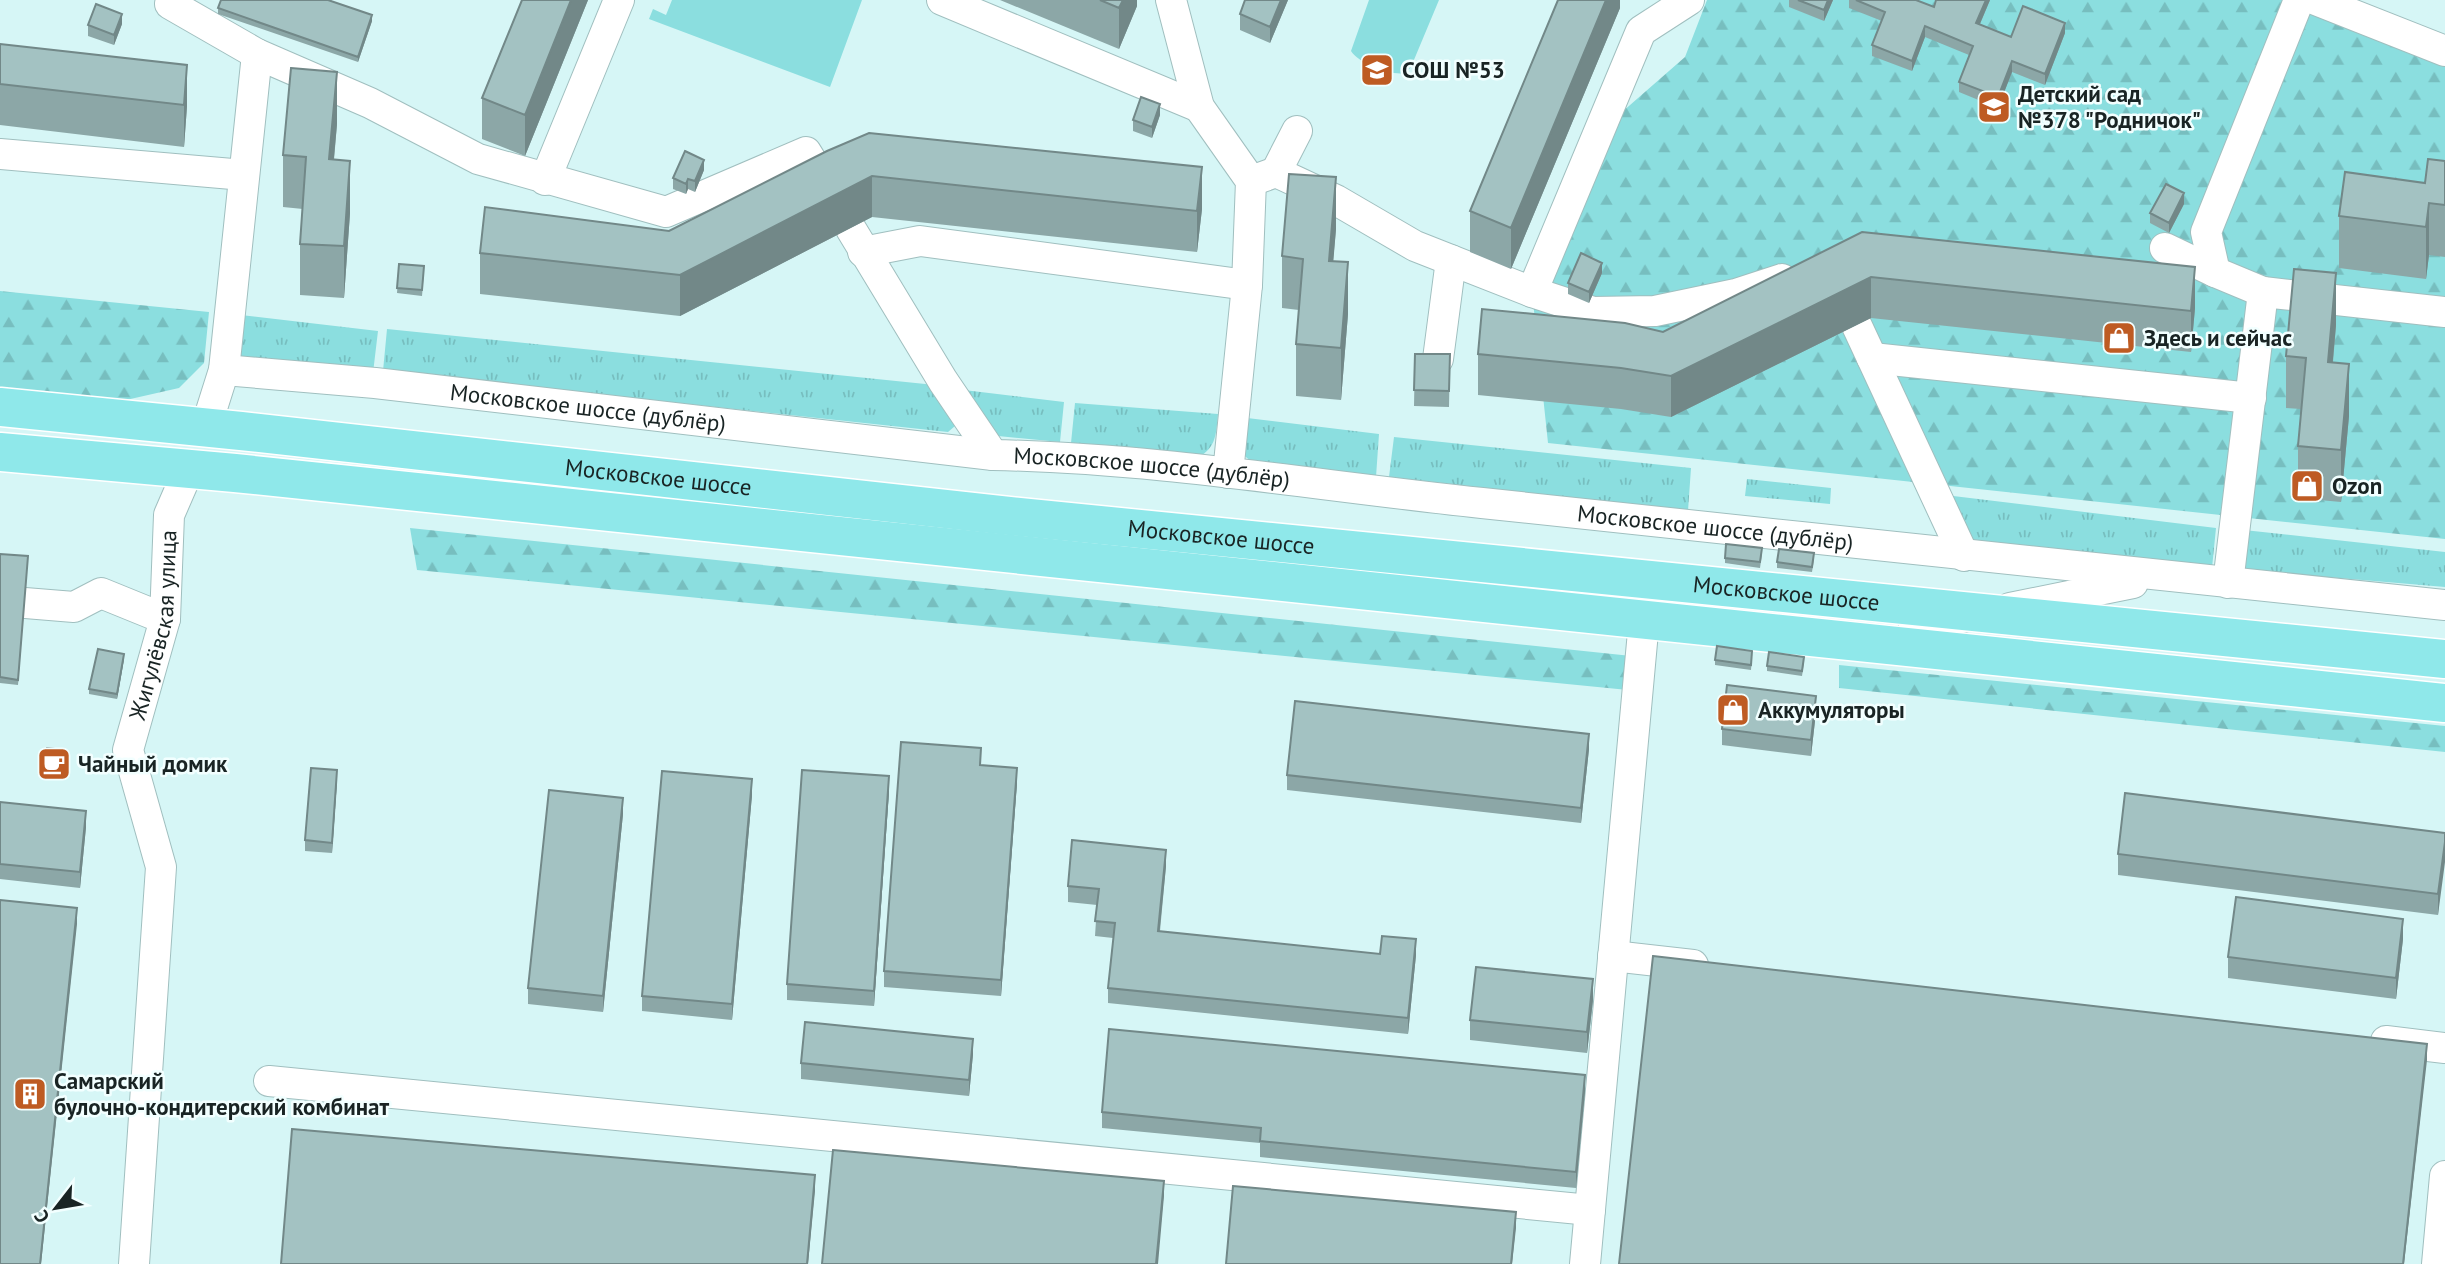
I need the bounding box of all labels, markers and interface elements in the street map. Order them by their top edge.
school or university icon: СОШ №53 [1358,51,1396,89]
place label: СОШ №53 [1402,55,1505,84]
place label: Детский сад №378 "Родничок" [2018,79,2201,134]
school or university icon: Детский сад №378 "Родничок" [1975,88,2013,126]
shop icon: Здесь и сейчас [2100,319,2138,357]
place label: Здесь и сейчас [2144,323,2292,352]
street label: Московское шоссе (дублёр) [449,377,728,438]
street label: Московское шоссе (дублёр) [1013,440,1292,494]
street label: Московское шоссе [564,452,753,501]
shop icon: Ozon [2288,467,2326,505]
place label: Ozon [2332,471,2382,500]
street label: Московское шоссе (дублёр) [1576,498,1855,557]
street label: Московское шоссе [1126,513,1316,560]
street label: Жигулёвская улица [122,529,182,724]
street label: Московское шоссе [1692,569,1881,617]
shop icon: Аккумуляторы [1714,691,1752,729]
place label: Аккумуляторы [1758,695,1905,724]
cafe icon: Чайный домик [35,745,73,783]
place label: Чайный домик [78,749,228,778]
place label: Самарский булочно-кондитерский комбинат [54,1066,389,1121]
building icon: Самарский булочно-кондитерский комбинат [11,1075,49,1113]
north arrow [21,1173,91,1243]
text: С [28,1206,54,1227]

